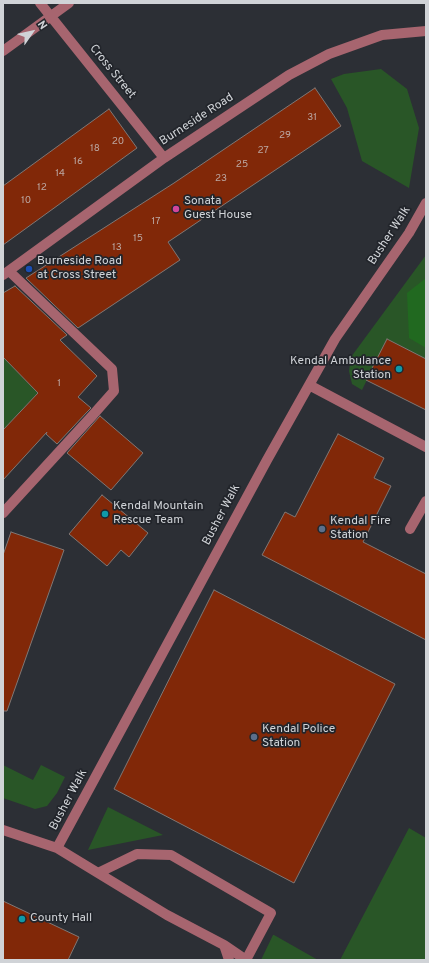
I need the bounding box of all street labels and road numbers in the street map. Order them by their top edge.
street label: Cross Street [86,42,138,102]
street label: Burneside Road [157,91,237,149]
street label: Busher Walk [366,204,414,268]
street label: Busher Walk [200,482,244,548]
street label: Busher Walk [47,767,91,833]

